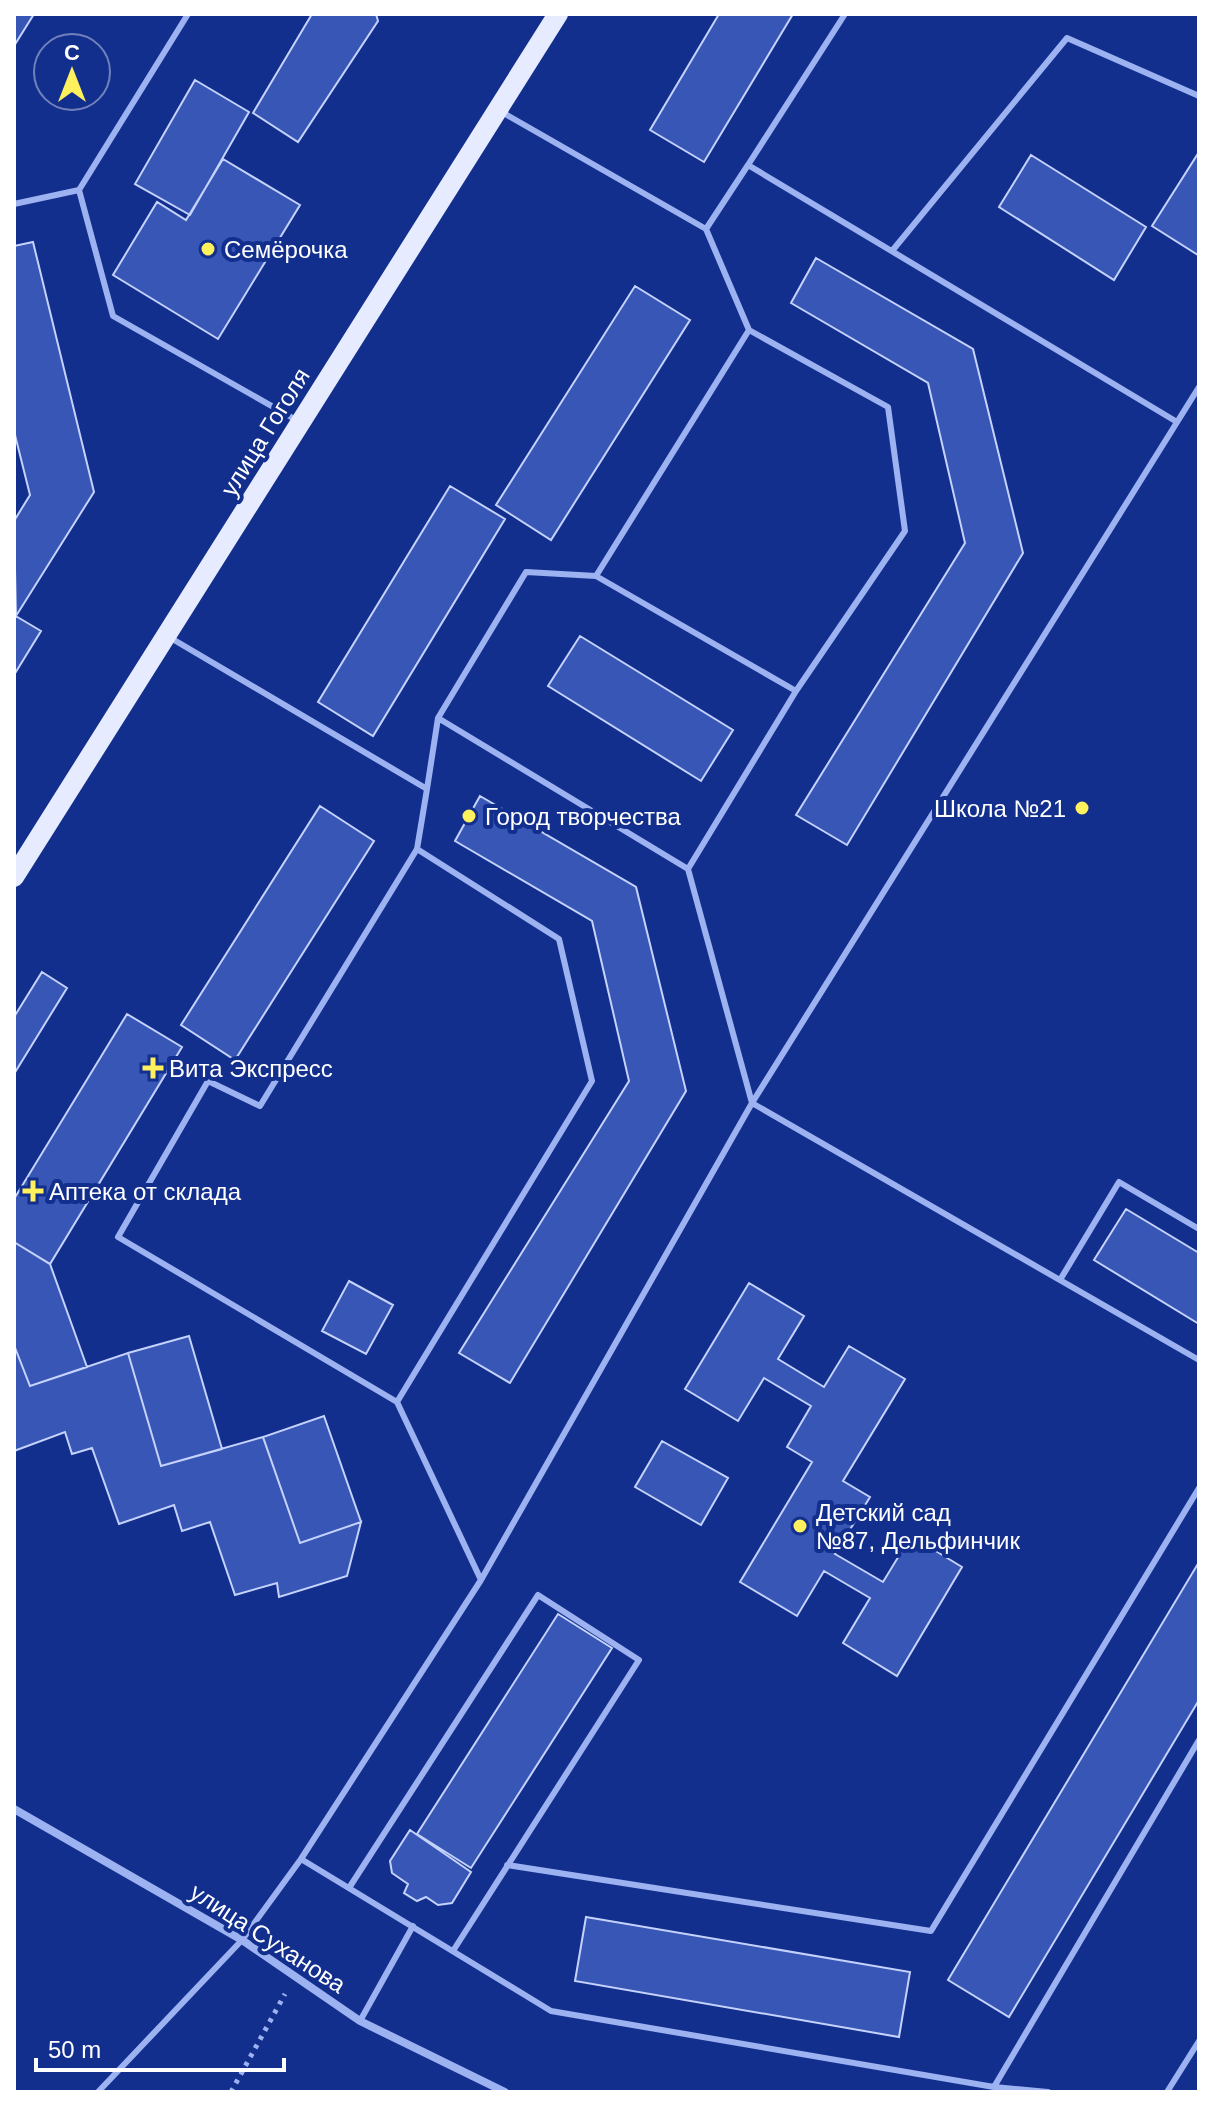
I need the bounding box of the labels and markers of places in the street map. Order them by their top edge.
place label: Семёрочка [224,236,348,263]
marker: Семёрочка [199,240,217,258]
place label: Школа №21 [934,795,1066,822]
marker: Школа №21 [1073,799,1091,817]
place label: Город творчества [485,803,682,830]
marker: Город творчества [460,807,478,825]
place label: Вита Экспресс [169,1055,333,1082]
marker: Вита Экспресс [144,1059,162,1077]
place label: Аптека от склада [49,1178,242,1205]
marker: Аптека от склада [24,1182,42,1200]
place label: Детский сад №87, Дельфинчик [816,1499,1020,1554]
marker: Детский сад №87, Дельфинчик [791,1517,809,1535]

